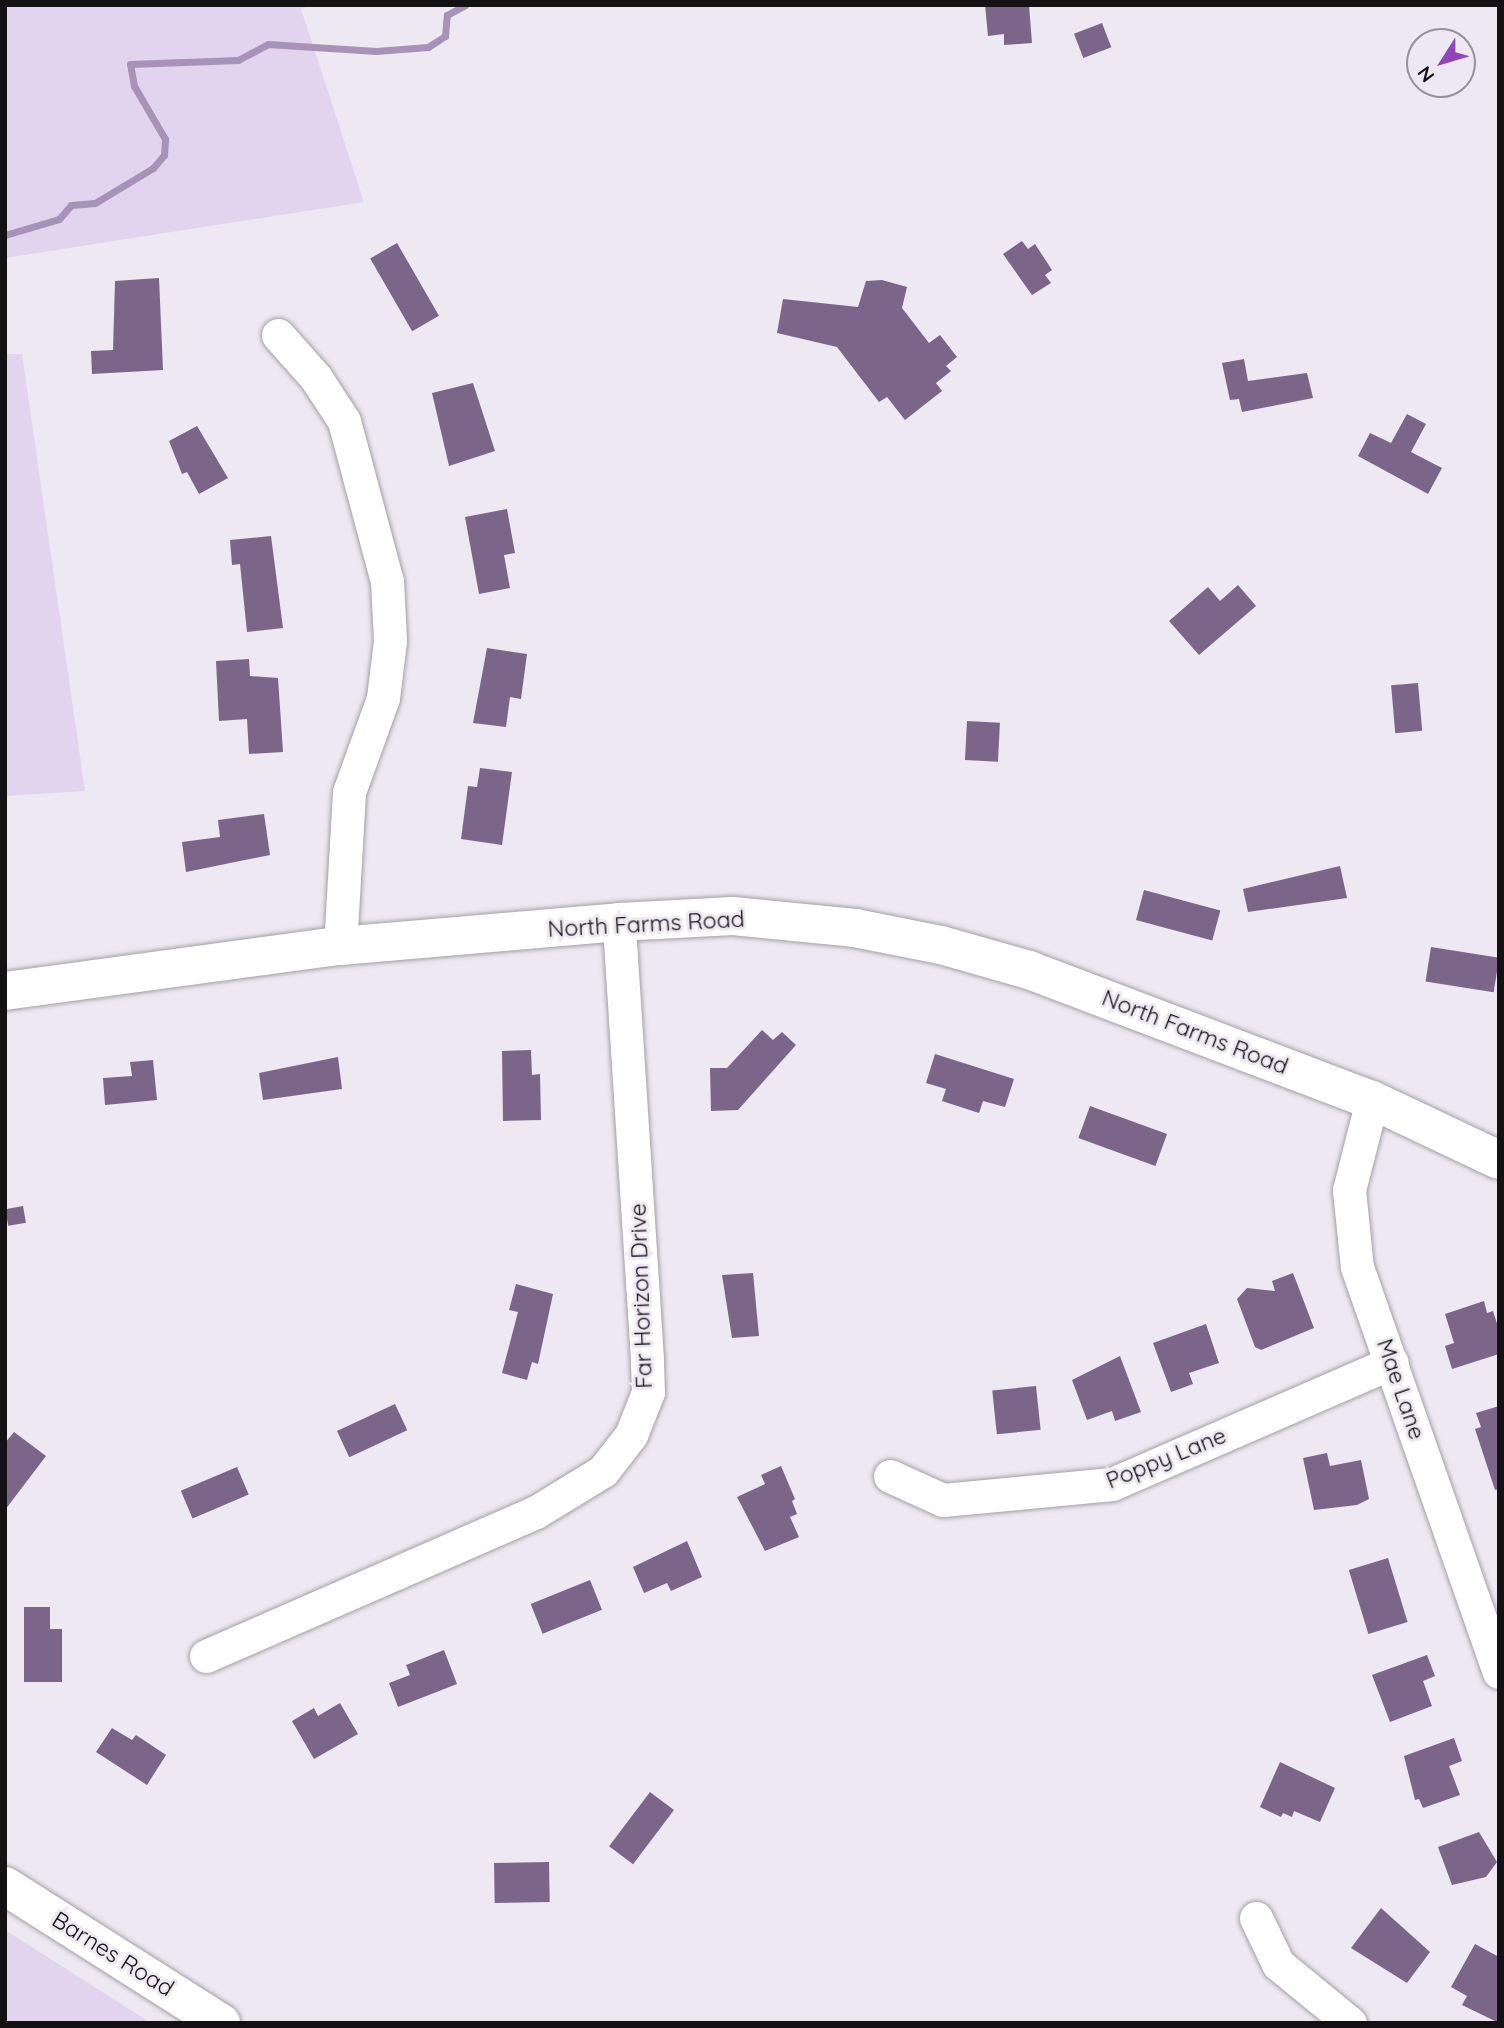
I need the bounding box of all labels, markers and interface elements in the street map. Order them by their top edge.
north arrow [1406,28,1476,98]
text: N [1412,62,1440,87]
street label: North Farms Road [547,905,745,943]
street label: North Farms Road [1098,984,1292,1080]
street label: Far Horizon Drive [624,1203,658,1389]
street label: Mae Lane [1371,1335,1431,1443]
street label: Poppy Lane [1102,1421,1230,1495]
street label: Barnes Road [47,1906,179,2002]

